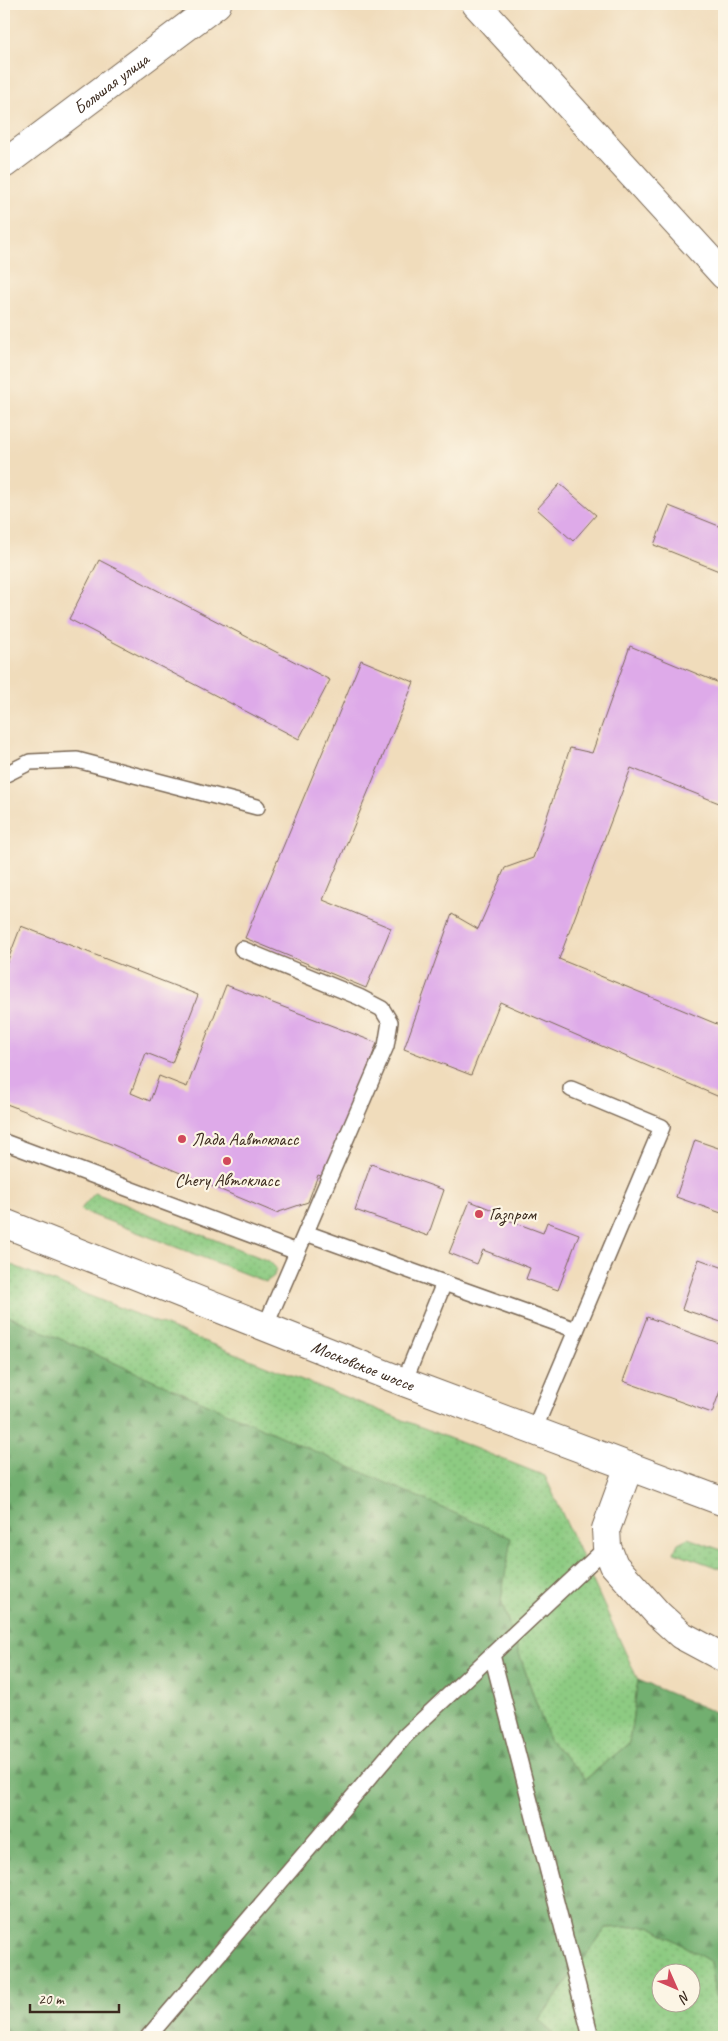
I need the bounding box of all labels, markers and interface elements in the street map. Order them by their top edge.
street label: Большая улица [69,47,154,119]
place label: Лада Аавтокласс [192,1128,300,1150]
marker: Лада Аавтокласс [176,1133,188,1145]
marker: Chery Автокласс [221,1155,233,1167]
place label: Chery Автокласс [175,1169,281,1191]
place label: Газпром [489,1203,538,1226]
marker: Газпром [473,1208,485,1220]
street label: Московское шоссе [308,1335,418,1396]
north arrow [650,1964,700,2014]
scale bar [30,1981,119,2013]
text: N [674,1988,694,2008]
text: 20 m [38,1990,65,2009]

